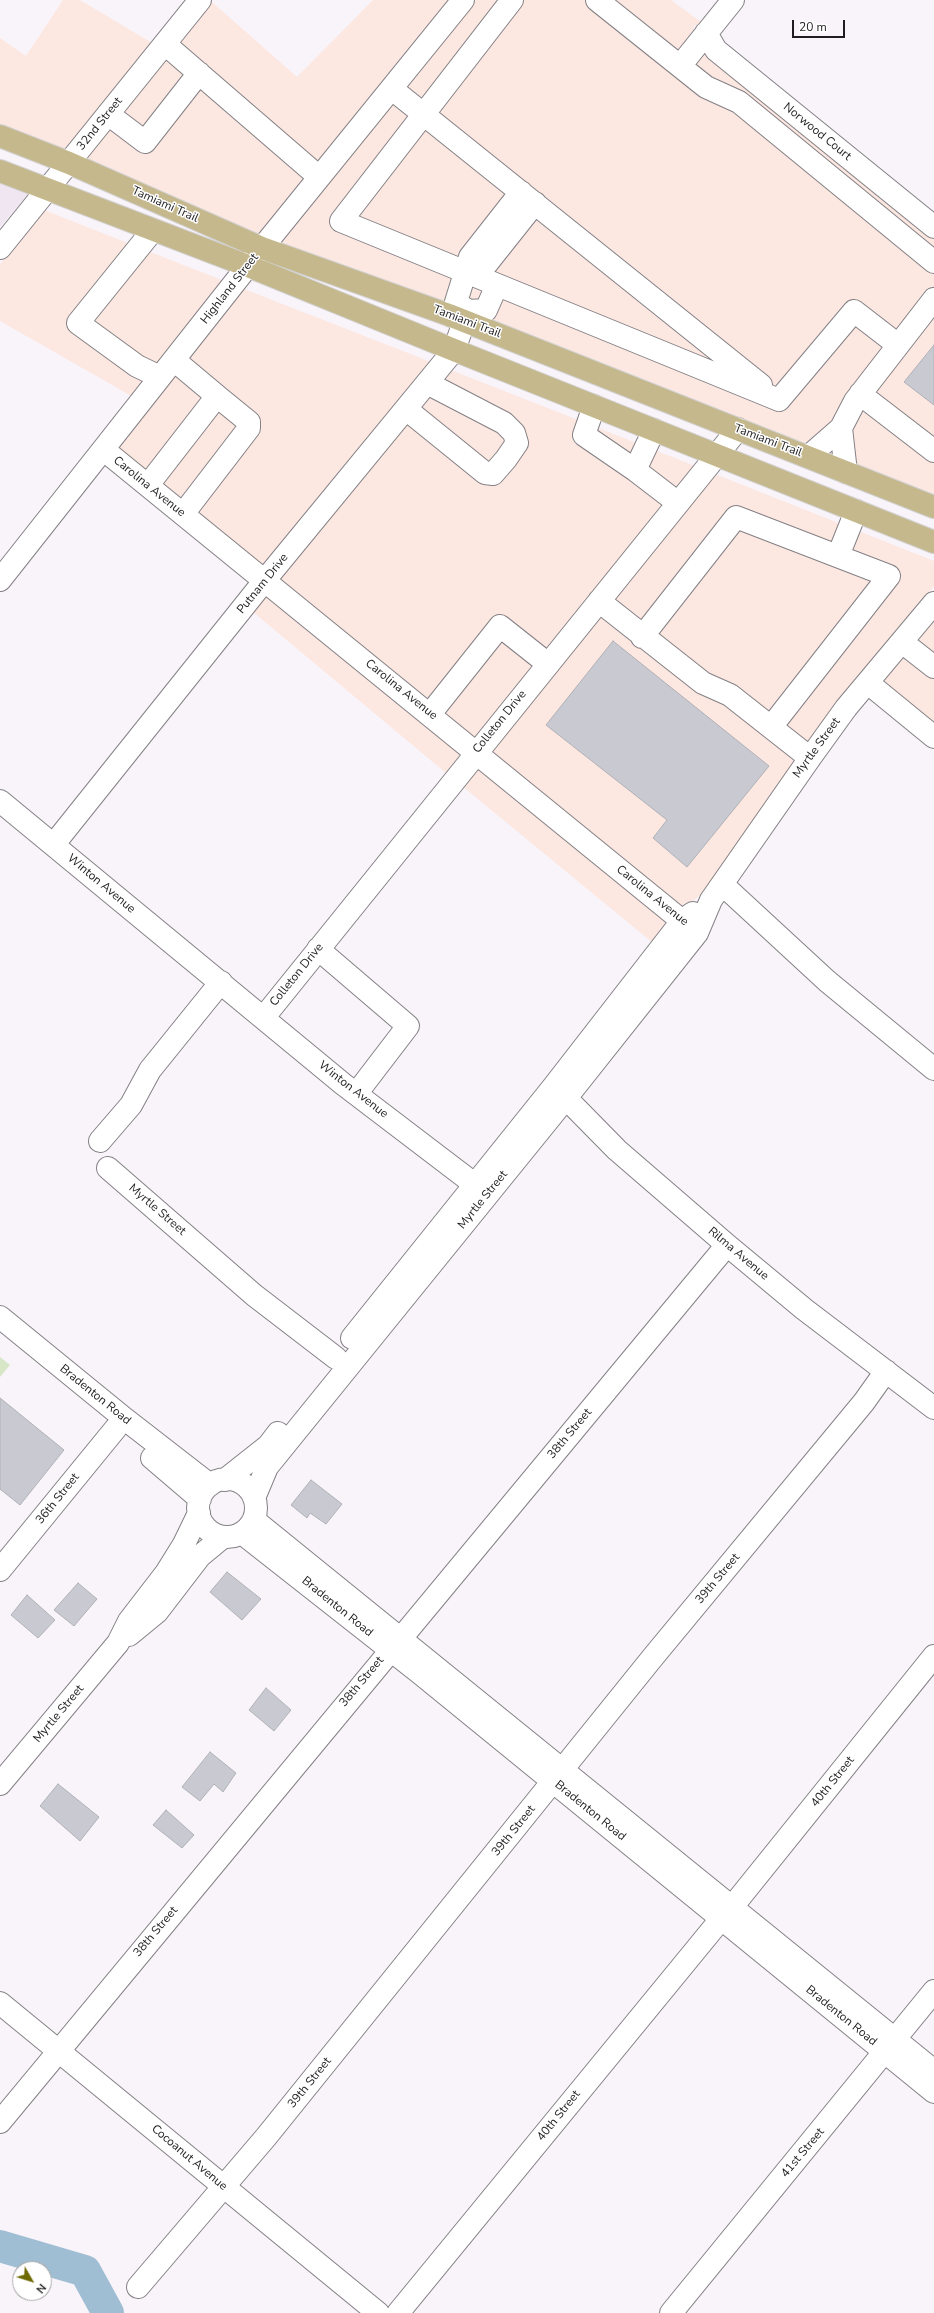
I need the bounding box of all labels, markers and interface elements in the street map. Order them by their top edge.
scale bar [794,12,847,38]
text: 20 m [799,19,827,35]
street label: 32nd Street [74,95,126,153]
street label: Norwood Court [780,100,854,164]
street label: Tamiami Trail [129,184,201,226]
street label: Highland Street [198,251,262,327]
street label: Tamiami Trail [431,302,503,342]
street label: Tamiami Trail [732,421,804,461]
street label: Carolina Avenue [110,454,188,520]
street label: Putnam Drive [234,551,292,617]
street label: Carolina Avenue [362,657,440,723]
street label: Colleton Drive [470,688,530,756]
street label: Myrtle Street [790,715,844,781]
street label: Winton Avenue [64,851,138,917]
street label: Carolina Avenue [613,863,691,929]
street label: Colleton Drive [267,941,327,1009]
street label: Winton Avenue [315,1058,391,1122]
street label: Myrtle Street [455,1168,511,1232]
street label: Myrtle Street [126,1181,188,1239]
street label: Rilma Avenue [705,1224,771,1284]
street label: Bradenton Road [56,1362,134,1428]
street label: 38th Street [545,1406,595,1462]
street label: 36th Street [33,1471,83,1527]
street label: 39th Street [693,1551,743,1607]
street label: Bradenton Road [298,1574,376,1640]
street label: 38th Street [337,1654,387,1710]
street label: Myrtle Street [31,1682,87,1746]
street label: 40th Street [808,1754,858,1810]
street label: Bradenton Road [551,1778,629,1844]
street label: 39th Street [489,1803,539,1859]
street label: 38th Street [131,1904,181,1960]
street label: Bradenton Road [802,1983,880,2049]
street label: 39th Street [285,2055,335,2111]
street label: 40th Street [534,2088,584,2144]
street label: Cocoanut Avenue [148,2122,230,2194]
street label: 41st Street [778,2125,828,2181]
north arrow [12,2261,52,2301]
text: N [33,2280,49,2296]

